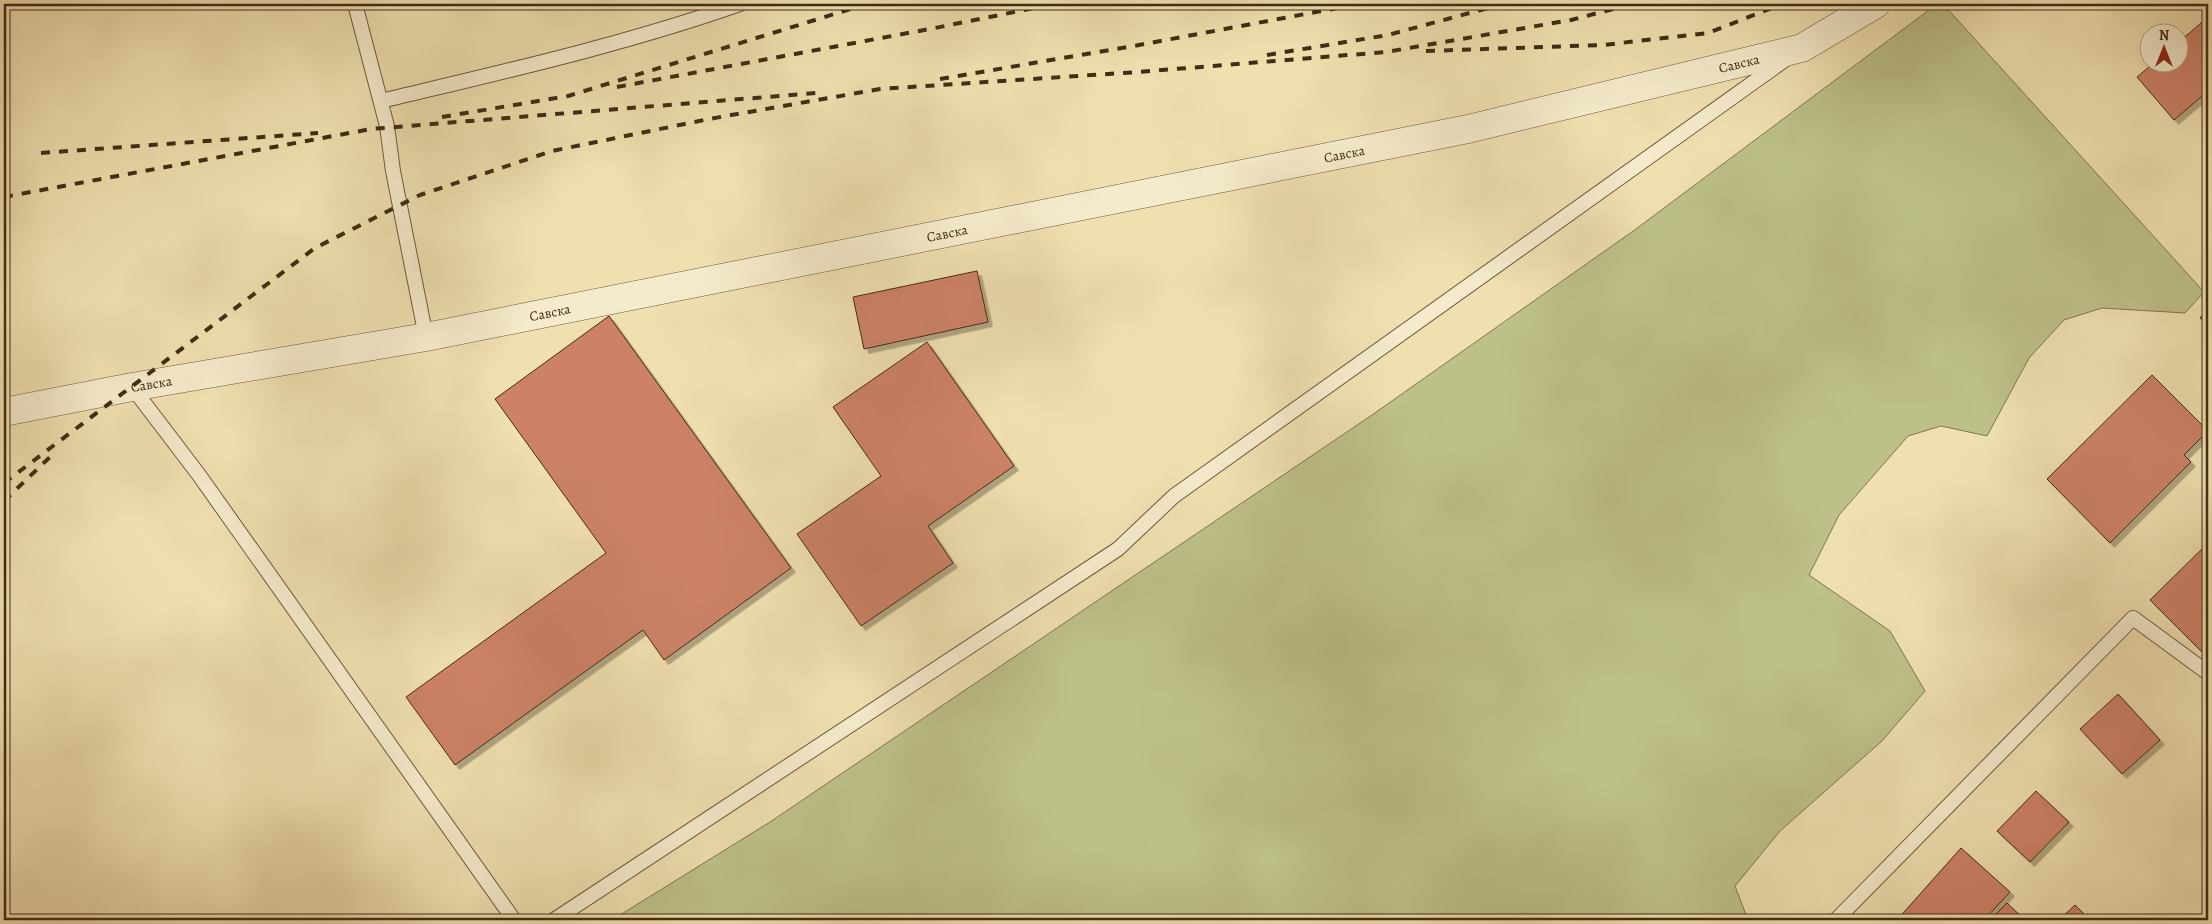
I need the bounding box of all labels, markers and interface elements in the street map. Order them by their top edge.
north arrow [2140,22,2190,72]
text: N [2159,26,2169,45]
street label: Савска [1717,50,1762,78]
street label: Савска [1322,141,1367,168]
street label: Савска [925,220,970,247]
street label: Савска [528,299,573,326]
street label: Савска [129,371,174,397]

